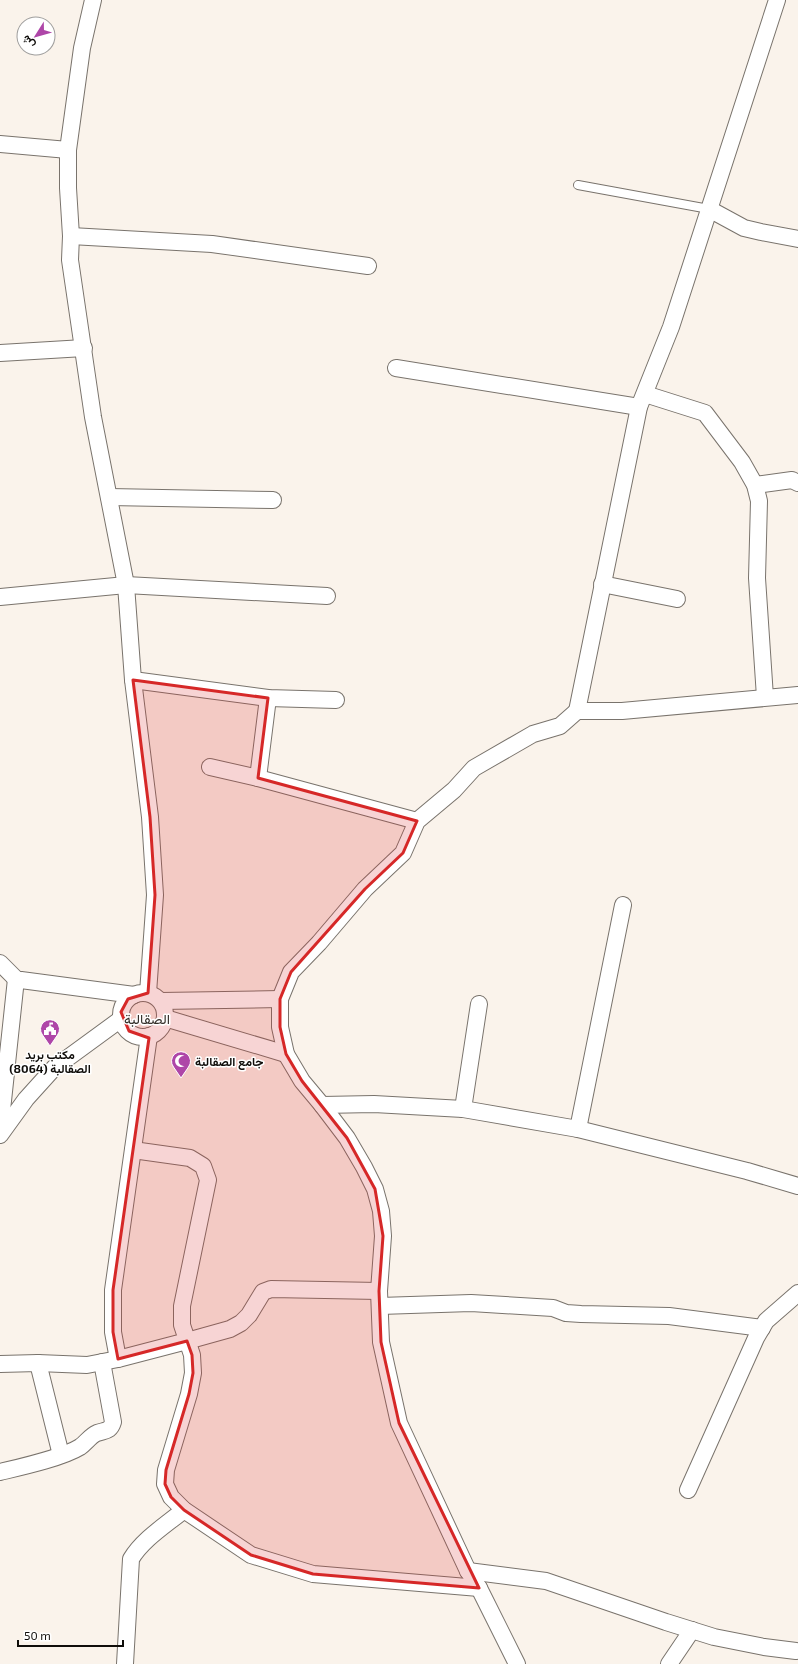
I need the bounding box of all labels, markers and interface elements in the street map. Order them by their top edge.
north arrow [16,16,56,56]
text: ش [18,33,38,52]
district label: الصقالبة [124,1010,170,1028]
public building icon: مكتب بريد الصقالبة (8064) [39,1018,61,1046]
place label: مكتب بريد الصقالبة (8064) [9,1047,91,1076]
mosque icon: جامع الصقالبة [170,1050,192,1078]
place label: جامع الصقالبة [195,1054,263,1070]
scale bar [18,1622,123,1648]
text: 50 m [24,1628,51,1642]

